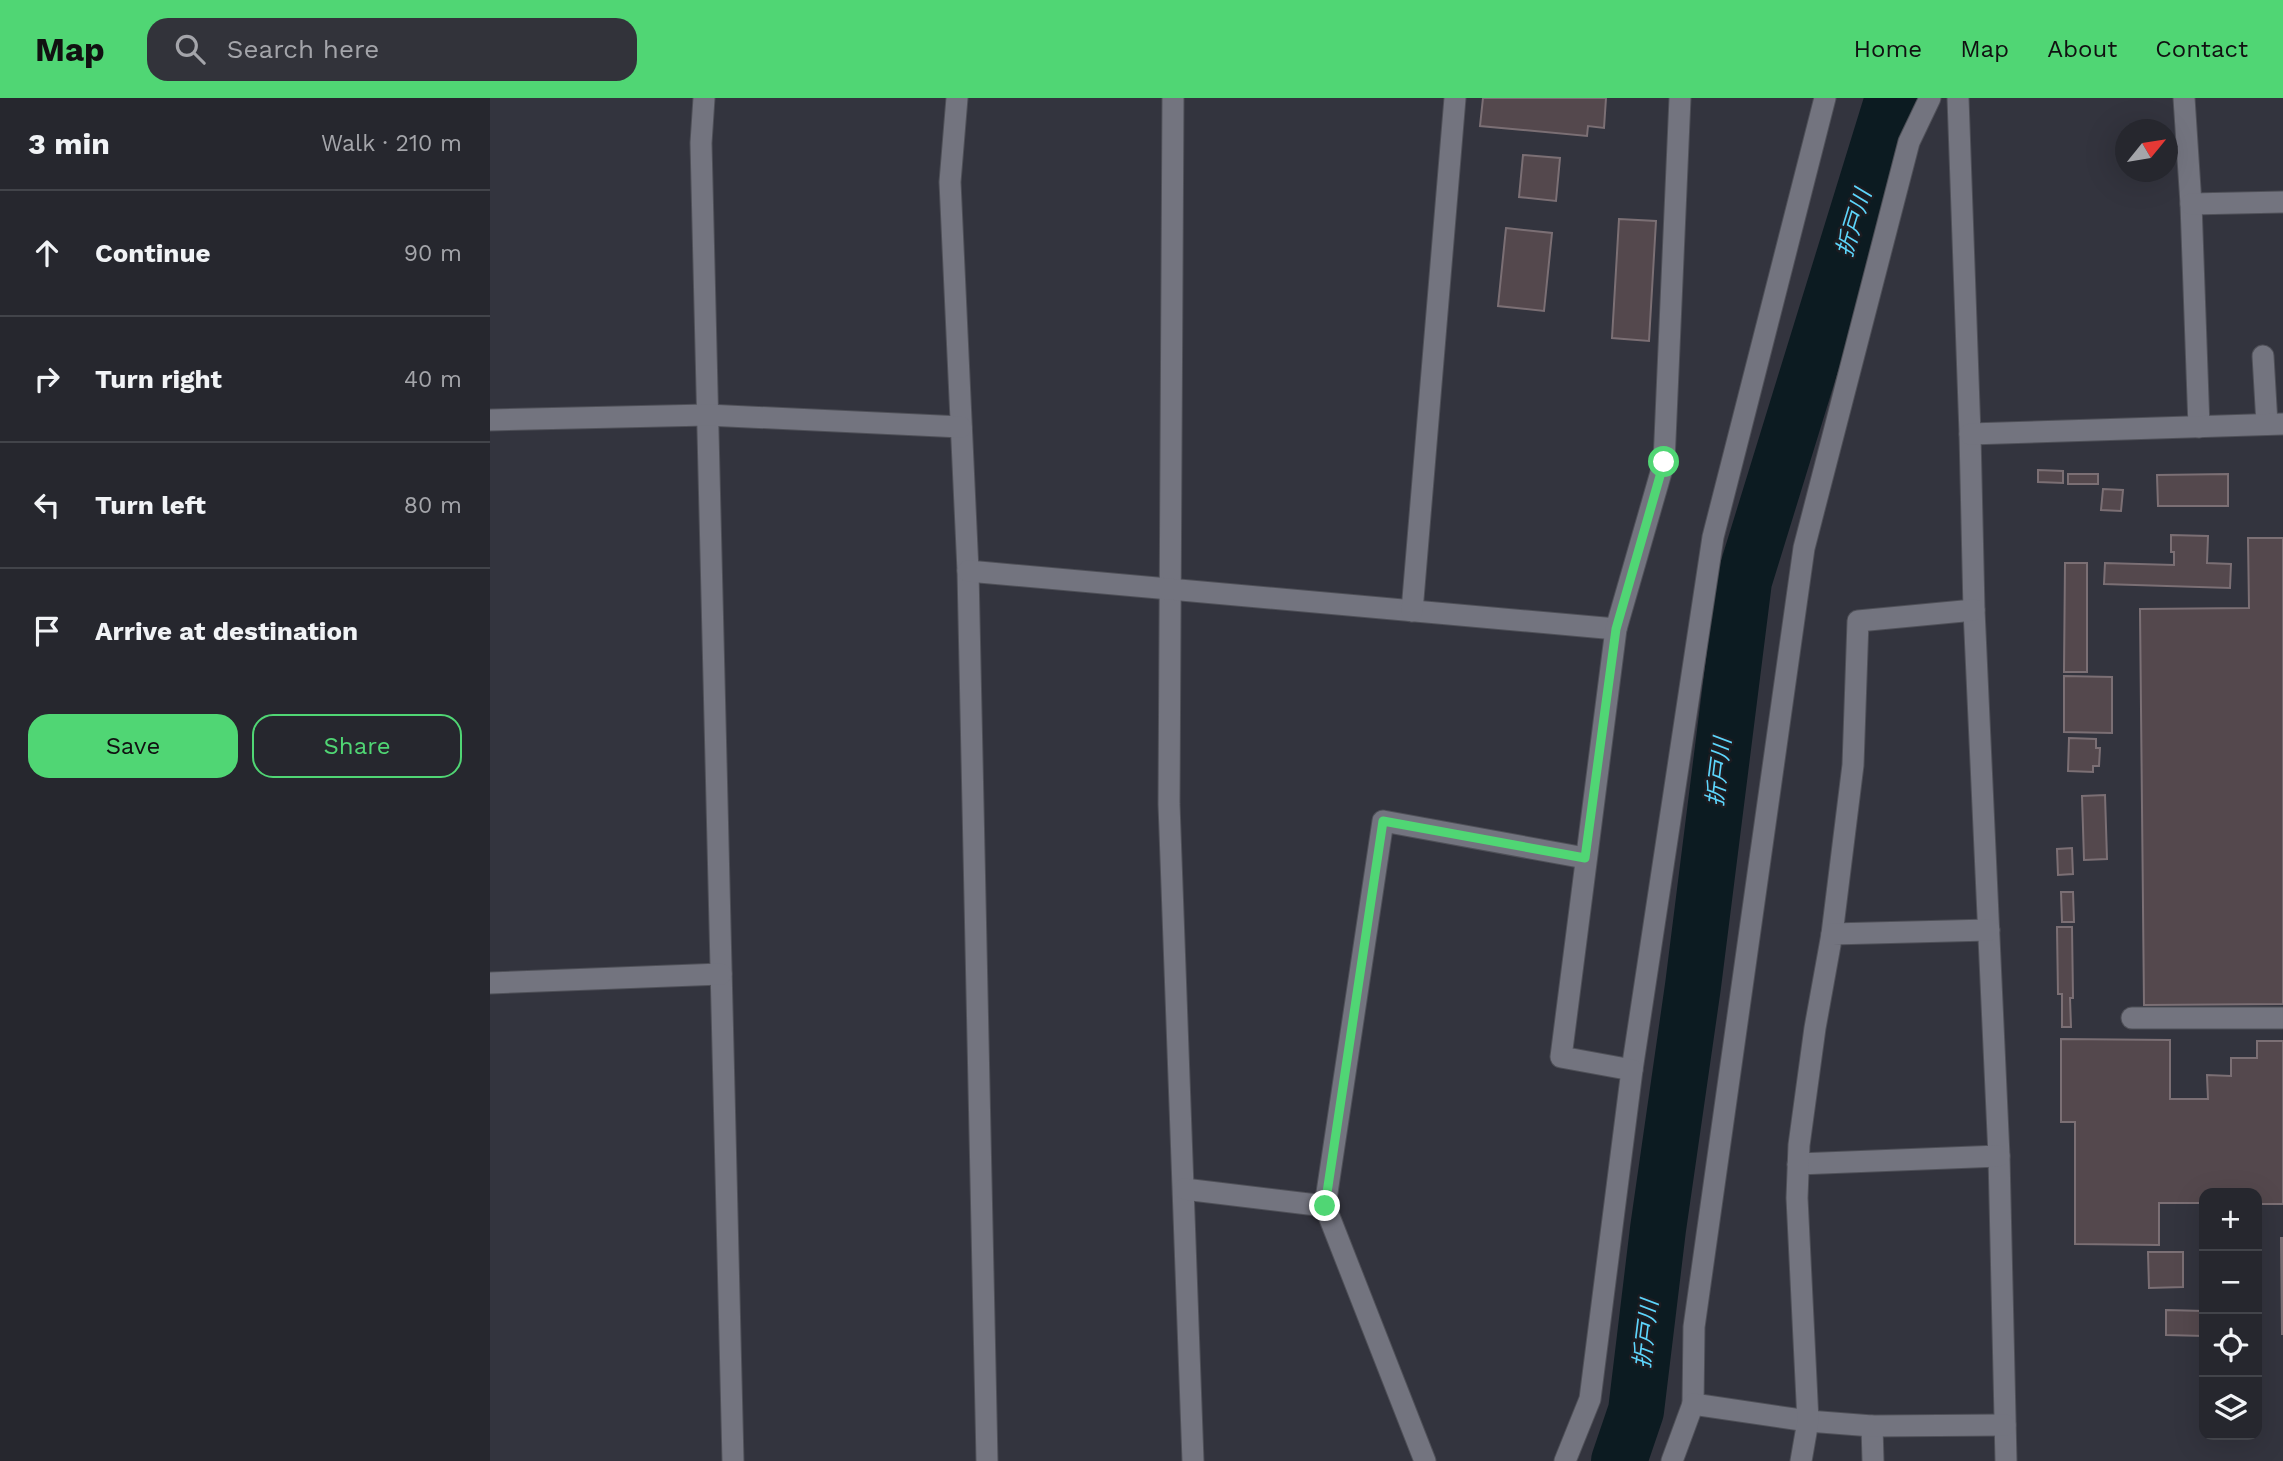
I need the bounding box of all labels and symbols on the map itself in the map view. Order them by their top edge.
north arrow [2115,119,2178,182]
water label: 折戸川 [1831,183,1878,260]
route start [1648,446,1679,477]
water label: 折戸川 [1701,733,1737,808]
route end [1309,1190,1340,1221]
water label: 折戸川 [1628,1295,1664,1370]

